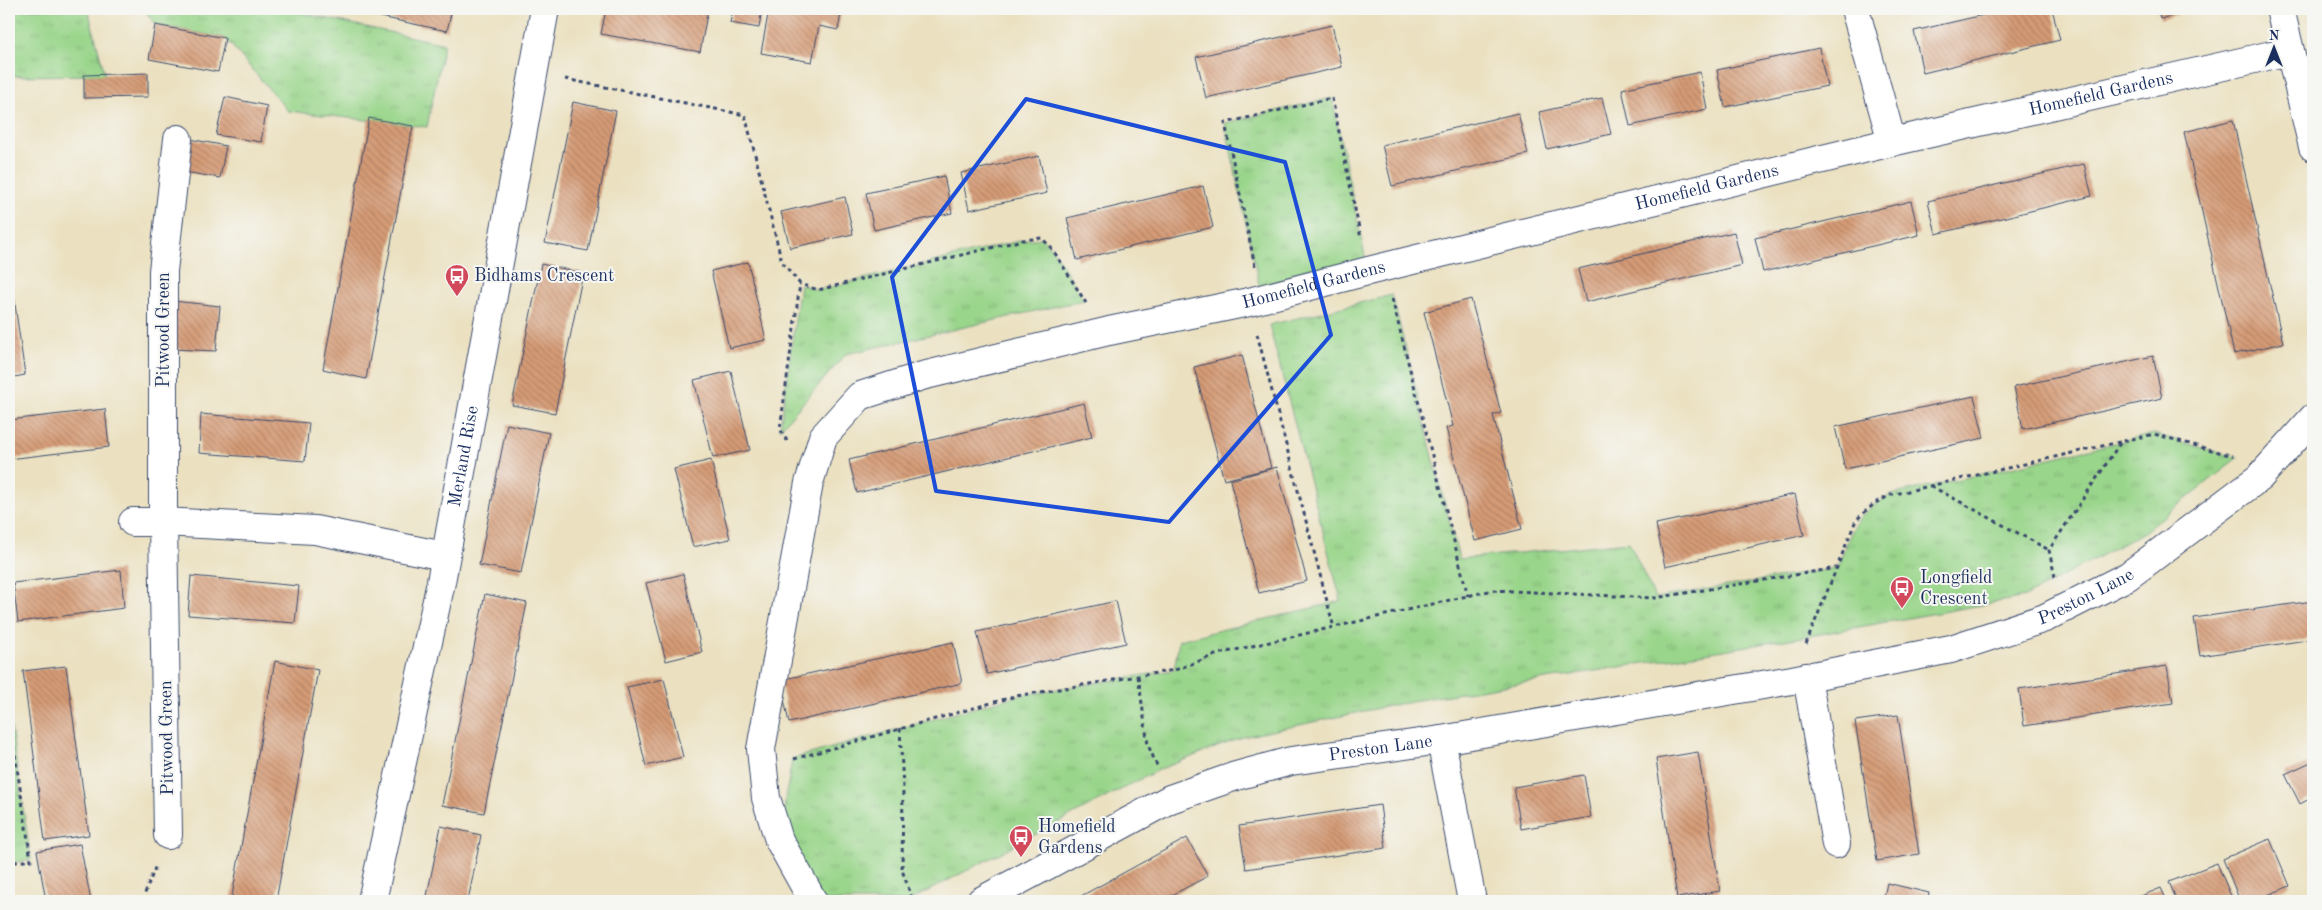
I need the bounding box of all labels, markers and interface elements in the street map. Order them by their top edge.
north arrow [2250,22,2300,72]
text: N [2269,29,2280,43]
street label: Homefield Gardens [2027,69,2175,119]
street label: Homefield Gardens [1633,161,1781,214]
street label: Homefield Gardens [1240,258,1387,312]
bus stop icon: Bidhams Crescent [444,263,470,297]
place label: Bidhams Crescent [474,267,614,285]
street label: Pitwood Green [155,272,173,388]
street label: Merland Rise [446,404,482,509]
street label: Preston Lane [2036,566,2138,629]
place label: Longfield Crescent [1920,569,1993,608]
bus stop icon: Longfield Crescent [1889,575,1915,609]
street label: Pitwood Green [157,680,177,796]
street label: Preston Lane [1327,732,1434,765]
place label: Homefield Gardens [1038,818,1116,857]
bus stop icon: Homefield Gardens [1008,824,1034,858]

